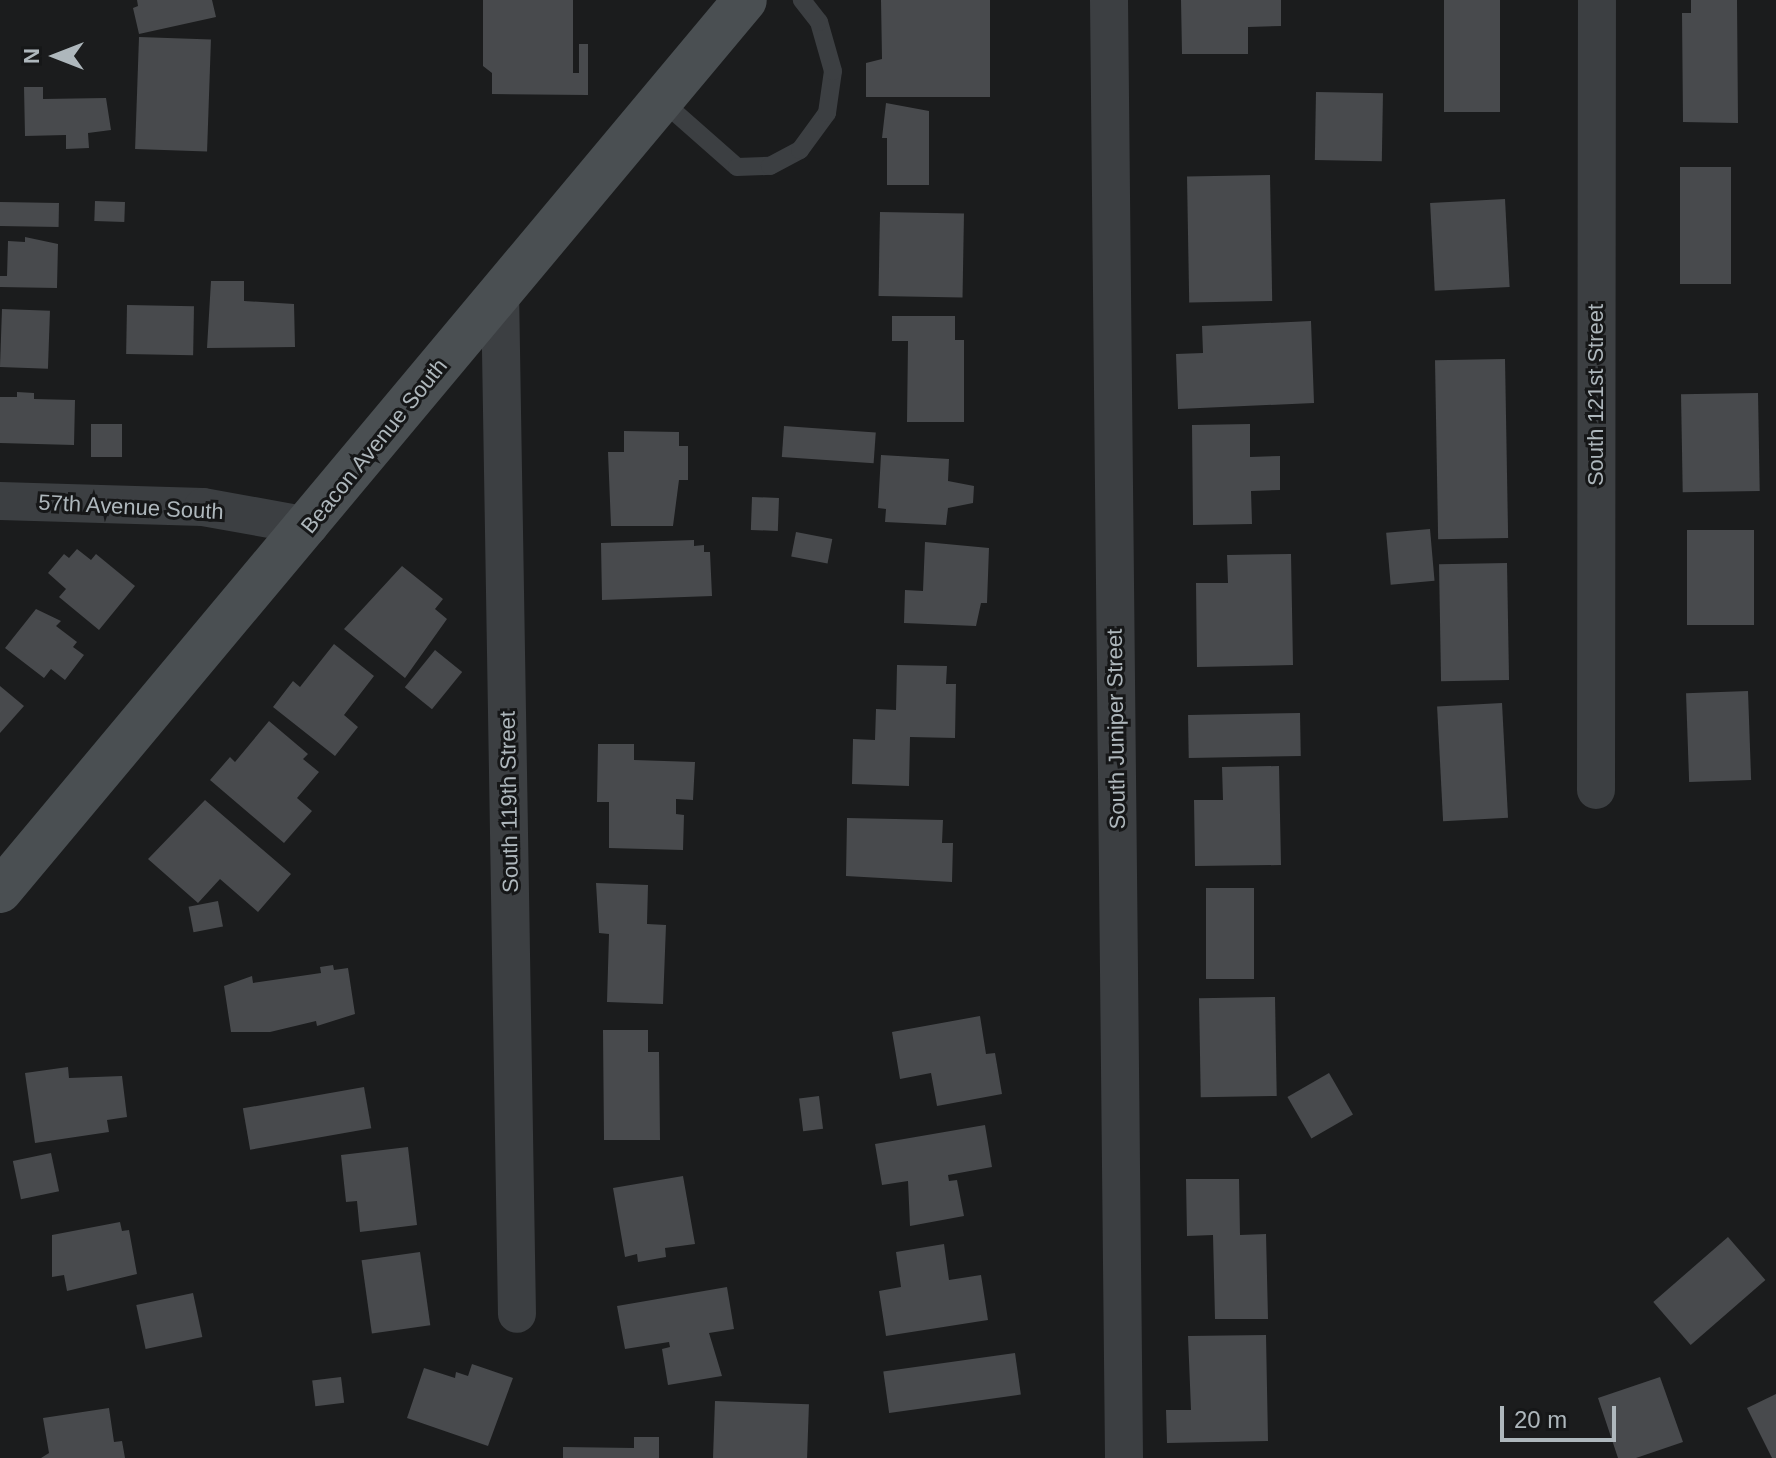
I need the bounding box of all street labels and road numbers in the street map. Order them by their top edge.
street label: South 121st Street [1583,304,1609,486]
street label: Beacon Avenue South [295,353,453,539]
street label: 57th Avenue South [37,489,225,525]
street label: South Juniper Street [1101,629,1131,829]
street label: South 119th Street [494,711,524,893]

